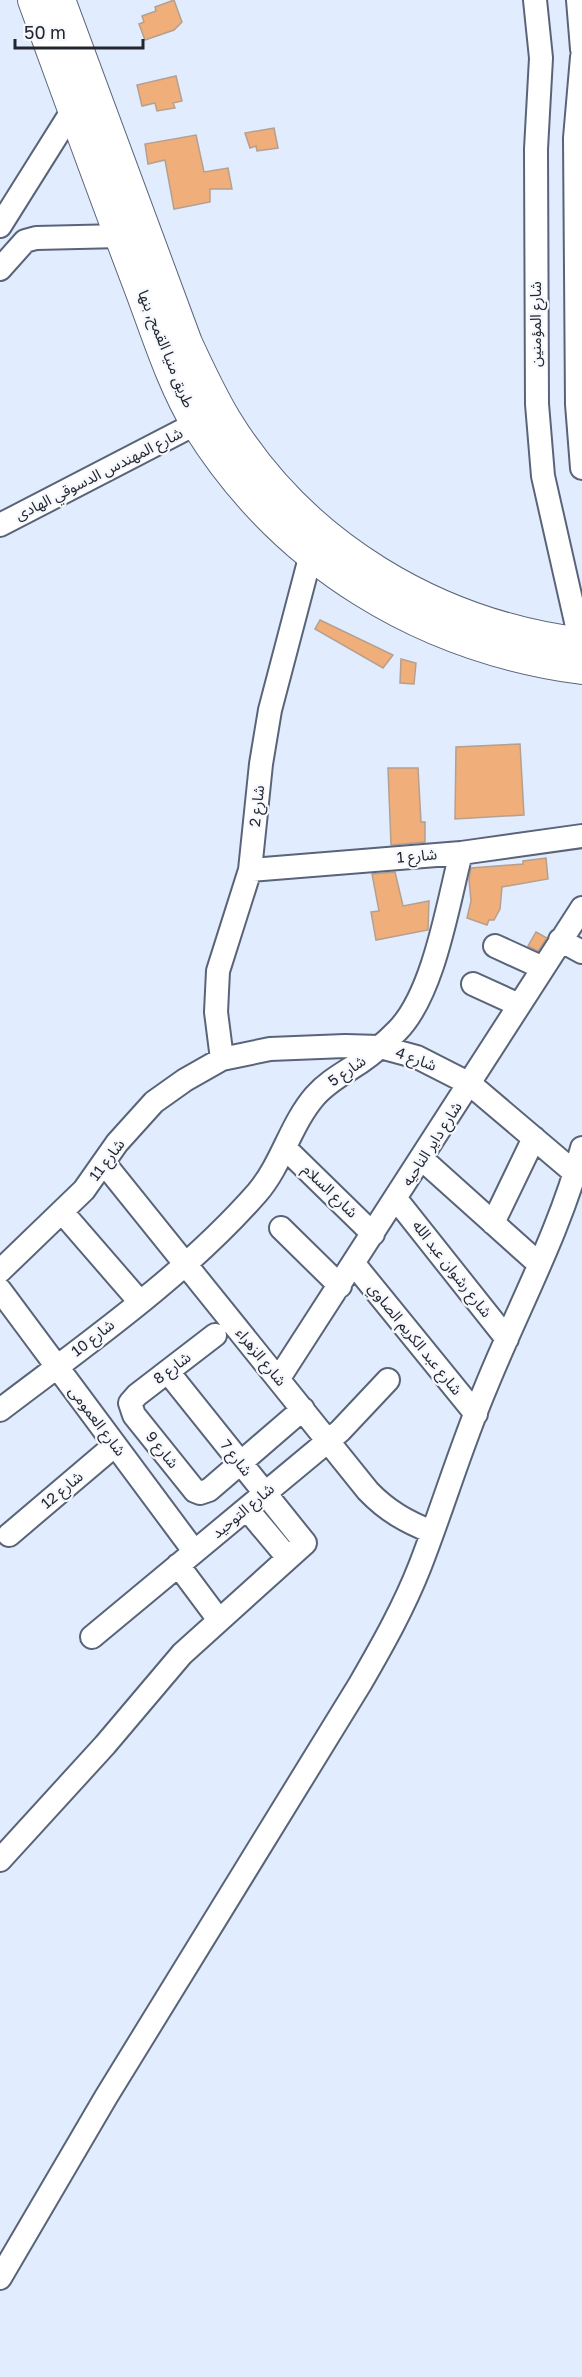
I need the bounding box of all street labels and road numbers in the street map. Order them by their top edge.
street label: شارع المؤمنين [526,281,548,367]
street label: طريق منيا القمح, بنها [131,287,199,412]
street label: شارع المهندس الدسوقي الهادى [12,423,187,527]
street label: شارع 2 [245,784,271,828]
street label: شارع 1 [396,844,438,870]
street label: شارع 4 [392,1042,439,1078]
street label: شارع 5 [324,1051,371,1093]
street label: شارع داير الناحيه [397,1098,468,1191]
street label: شارع 11 [85,1135,131,1186]
street label: شارع السلام [297,1160,362,1224]
street label: شارع رشوان عبد الله [406,1216,496,1323]
street label: شارع عبد الكريم الصاوي [362,1279,467,1401]
street label: شارع 10 [67,1315,120,1363]
street label: شارع الزهراء [230,1324,291,1392]
street label: شارع 8 [149,1347,196,1390]
street label: شارع العمومى [62,1382,130,1462]
street label: شارع 9 [139,1427,183,1474]
street label: شارع 7 [214,1436,257,1482]
street label: شارع 12 [37,1466,89,1515]
street label: شارع التوحيد [208,1479,280,1544]

